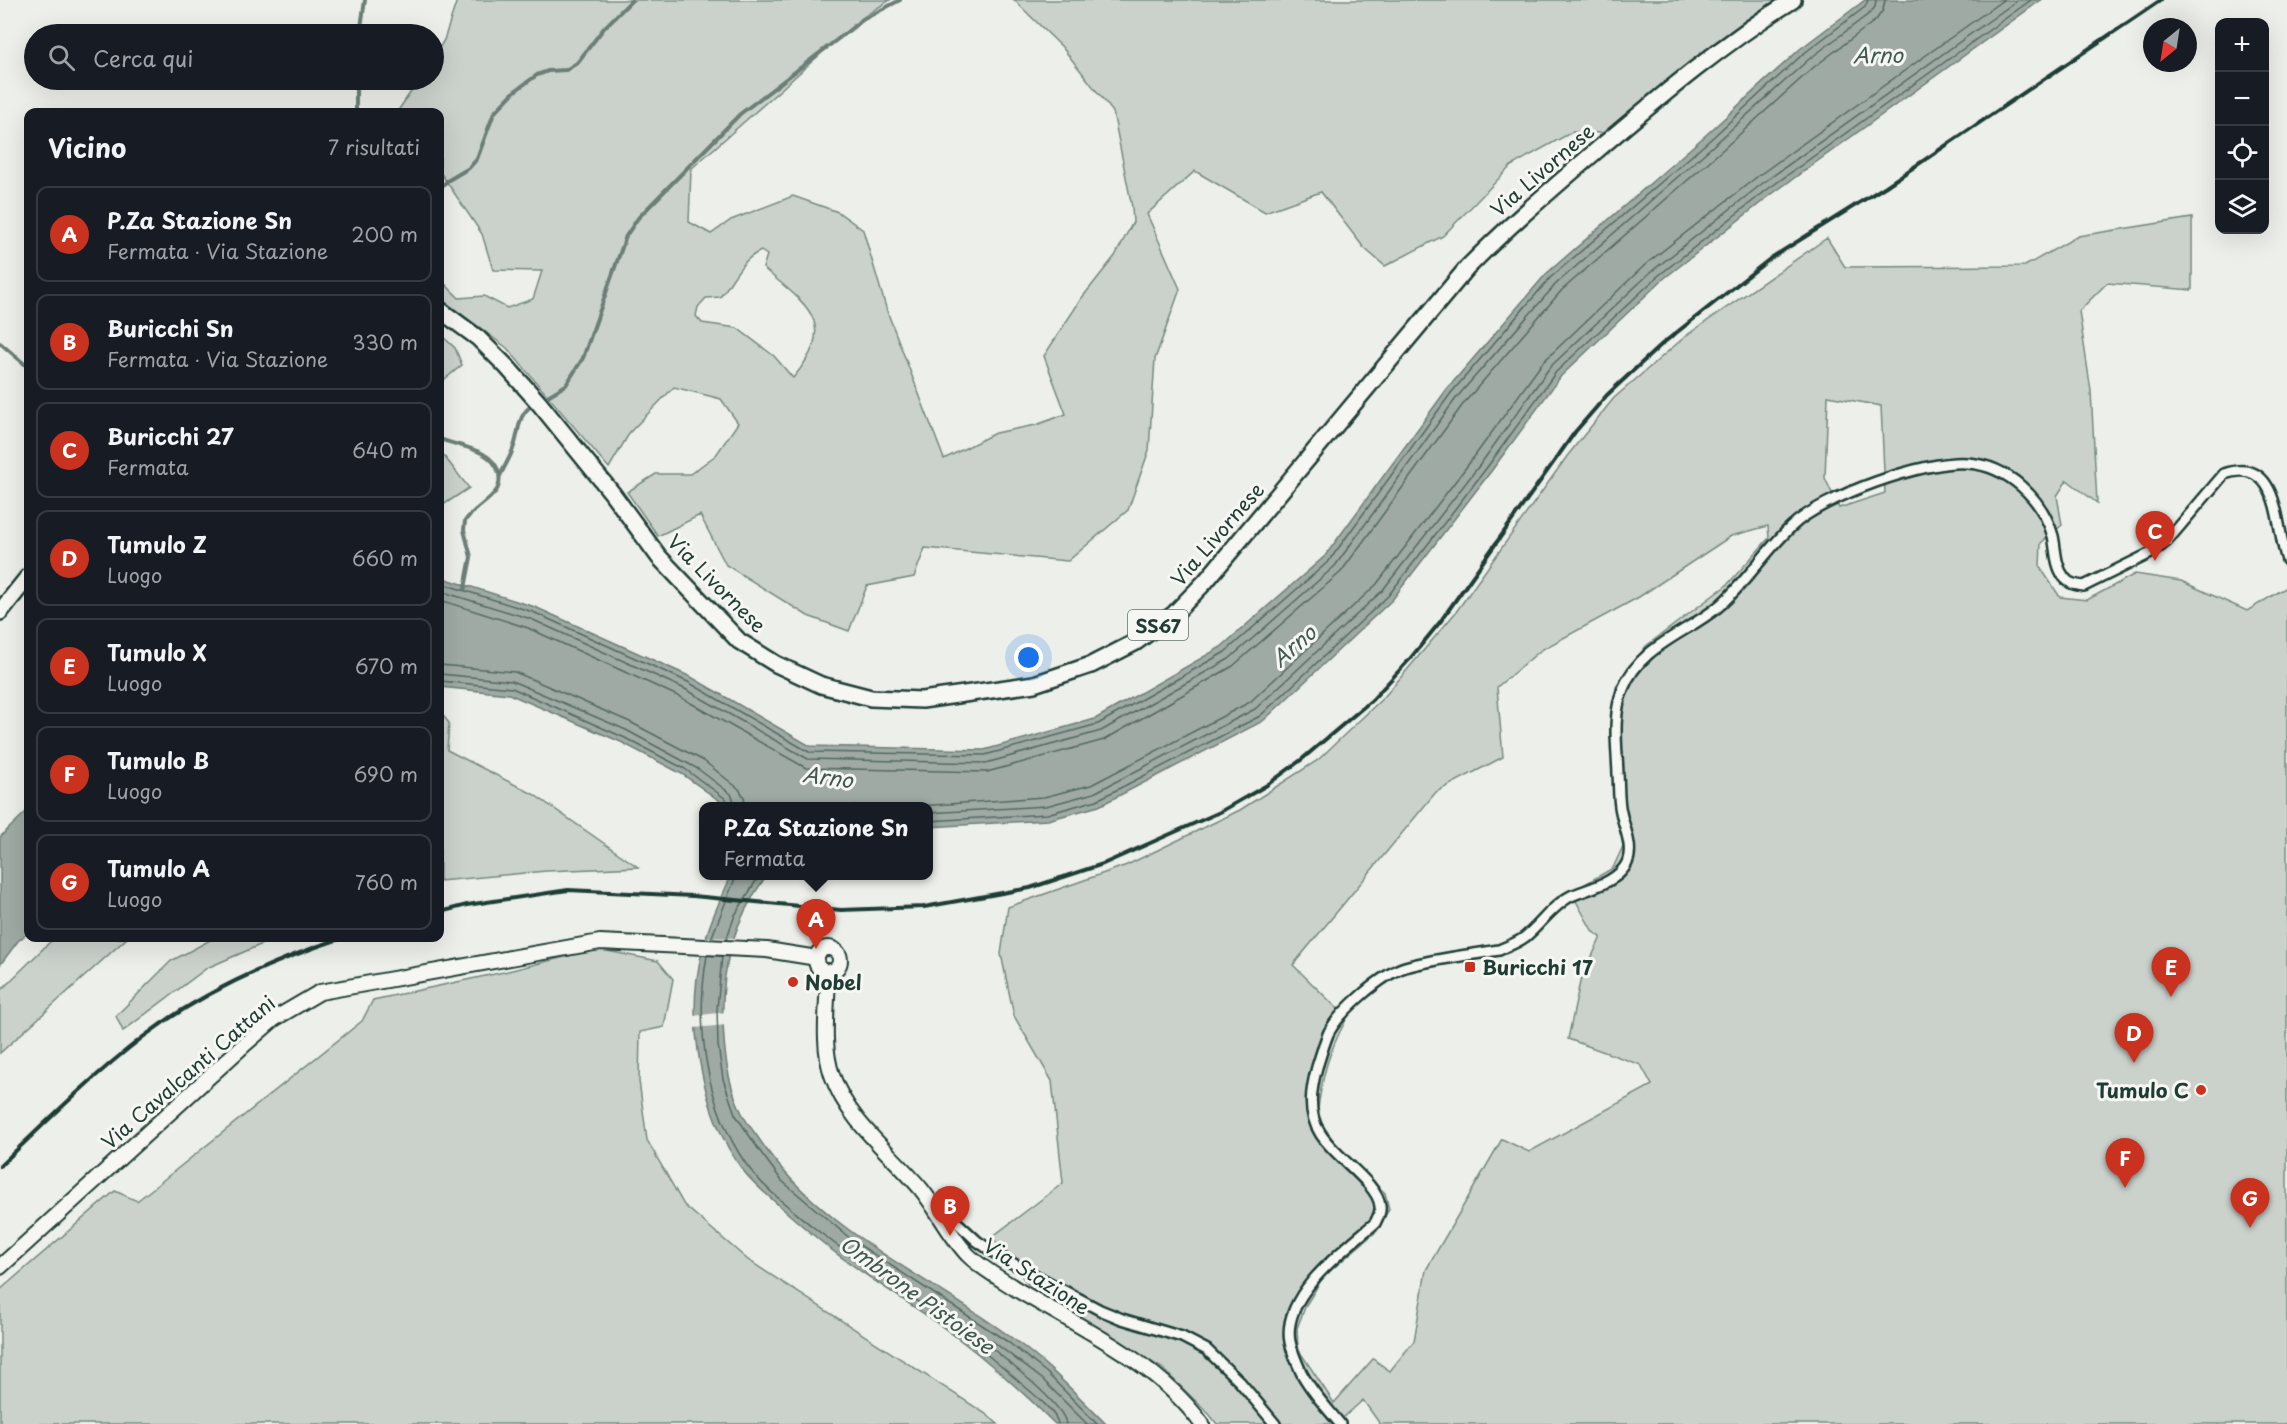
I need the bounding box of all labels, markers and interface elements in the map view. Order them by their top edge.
north arrow [2143,18,2197,72]
map controls [2215,18,2269,234]
button: + [2215,18,2269,72]
search box [24,24,444,90]
water label: Arno [1853,38,1904,70]
icon: search [45,41,78,74]
text: Cerca qui [93,41,193,74]
button: − [2215,72,2269,126]
street label: Via Livornese [1483,116,1601,224]
button: locate [2215,126,2269,180]
text: Vicino [48,128,126,167]
text: 7 risultati [328,132,420,162]
button: layers [2215,180,2269,234]
text: P.Za Stazione Sn [107,203,292,236]
text: A [62,219,77,249]
text: 200 m [351,219,418,249]
text: Fermata · Via Stazione [107,236,328,266]
text: Buricchi Sn [107,311,233,344]
text: B [63,327,76,357]
text: 330 m [352,327,418,357]
text: Fermata · Via Stazione [107,344,328,374]
text: Buricchi 27 [107,419,234,452]
text: C [62,435,77,465]
text: 640 m [352,435,418,465]
text: Fermata [107,452,189,482]
street label: Via Livornese [1163,475,1271,593]
pin: C [2136,512,2174,561]
text: Tumulo Z [107,527,207,560]
street label: Via Livornese [661,527,773,639]
text: D [62,543,77,573]
text: 660 m [352,543,418,573]
text: Luogo [107,560,162,590]
road number: SS67 [1128,610,1188,640]
water label: Arno [1264,616,1323,673]
text: Tumulo X [107,635,206,668]
your location [1014,643,1043,672]
text: E [63,651,76,681]
text: 670 m [355,651,418,681]
text: Luogo [107,668,162,698]
text: Tumulo B [107,743,209,776]
water label: Arno [801,757,856,796]
text: F [64,759,75,789]
text: 690 m [354,759,418,789]
text: Luogo [107,776,162,806]
popup [699,802,933,880]
text: P.Za Stazione Sn [724,810,908,843]
text: Fermata [724,843,805,873]
text: Tumulo A [107,851,210,884]
text: G [61,867,78,897]
text: 760 m [355,867,418,897]
text: Luogo [107,884,162,914]
pin: A [796,900,836,949]
pin: E [2152,948,2190,997]
place label: Buricchi 17 [1482,952,1593,982]
marker: Buricchi 17 [1463,960,1477,974]
place label: Nobel [805,967,862,997]
marker: Nobel [786,975,800,989]
street label: Via Cavalcanti Cattani [94,988,282,1156]
pin: D [2114,1014,2154,1063]
place label: Tumulo C [2096,1075,2189,1105]
marker: Tumulo C [2194,1083,2208,1097]
pin: F [2106,1138,2144,1188]
pin: G [2230,1178,2270,1228]
pin: B [930,1186,970,1236]
water label: Ombrone Pistoiese [834,1227,1003,1362]
street label: Via Stazione [978,1230,1096,1322]

